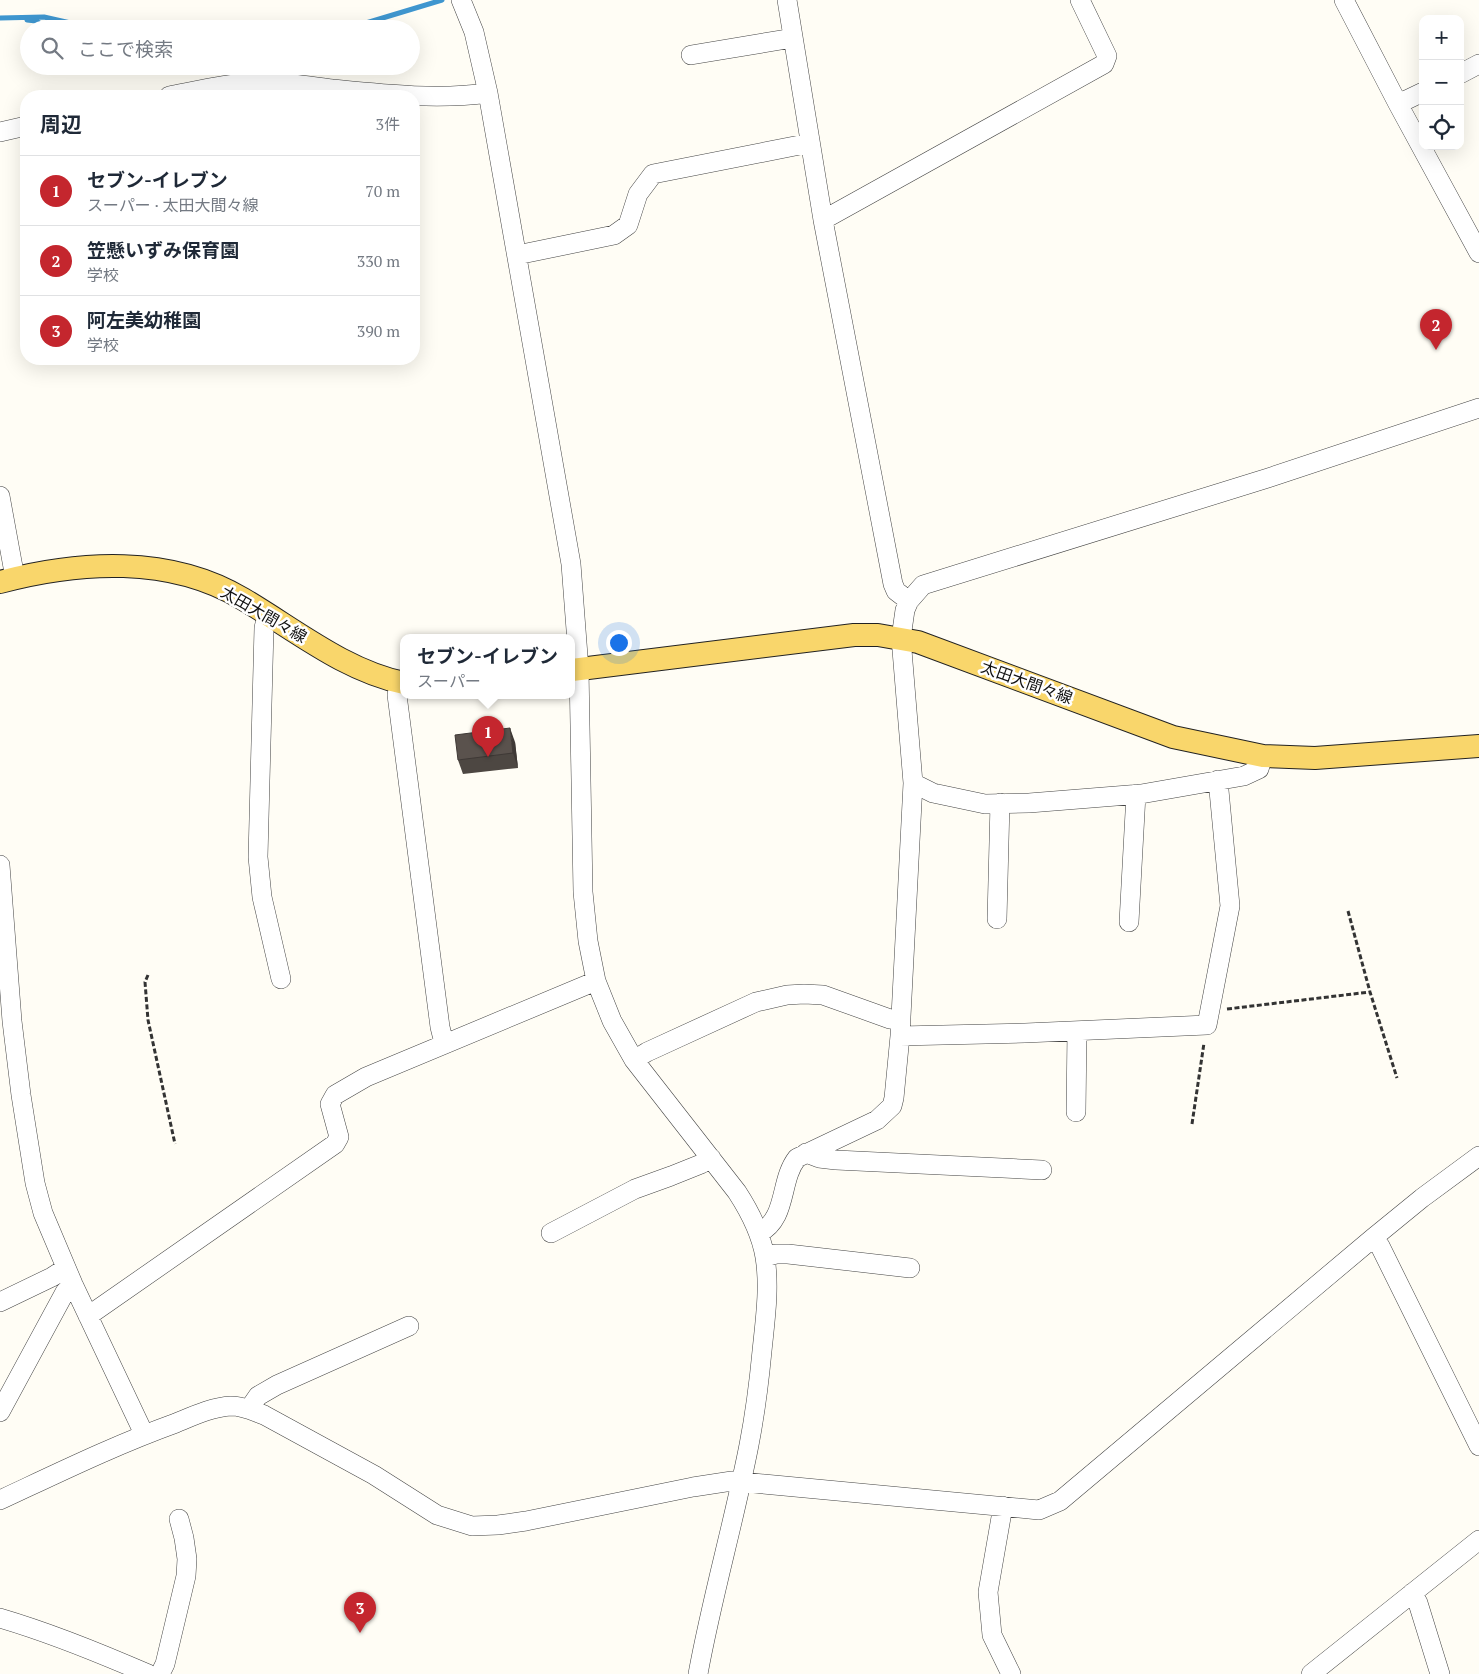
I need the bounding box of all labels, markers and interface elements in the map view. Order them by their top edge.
map controls [1419,15,1464,150]
button: + [1419,15,1464,60]
search box [20,20,420,75]
icon: search [38,34,66,62]
text: ここで検索 [78,36,173,61]
button: − [1419,60,1464,105]
button: locate [1419,105,1464,150]
text: 周辺 [40,110,82,138]
text: 3件 [375,113,400,135]
text: セブン-イレブン [87,167,228,192]
text: 1 [51,180,61,202]
text: 70 m [365,180,400,202]
text: スーパー · 太田大間々線 [87,194,258,216]
text: 笠懸いずみ保育園 [87,237,239,262]
text: 2 [51,250,61,272]
text: 330 m [357,250,400,272]
text: 学校 [87,264,119,286]
text: 阿左美幼稚園 [87,307,201,332]
pin: 2 [1420,309,1452,350]
text: 3 [51,320,61,342]
text: 390 m [357,320,400,342]
text: 学校 [87,334,119,356]
street label: 太田大間々線 [217,580,311,648]
your location [606,630,632,656]
popup [400,634,575,699]
text: セブン-イレブン [417,643,558,668]
street label: 太田大間々線 [978,655,1076,709]
text: スーパー [417,670,481,692]
pin: 1 [472,716,504,757]
pin: 3 [344,1592,376,1633]

